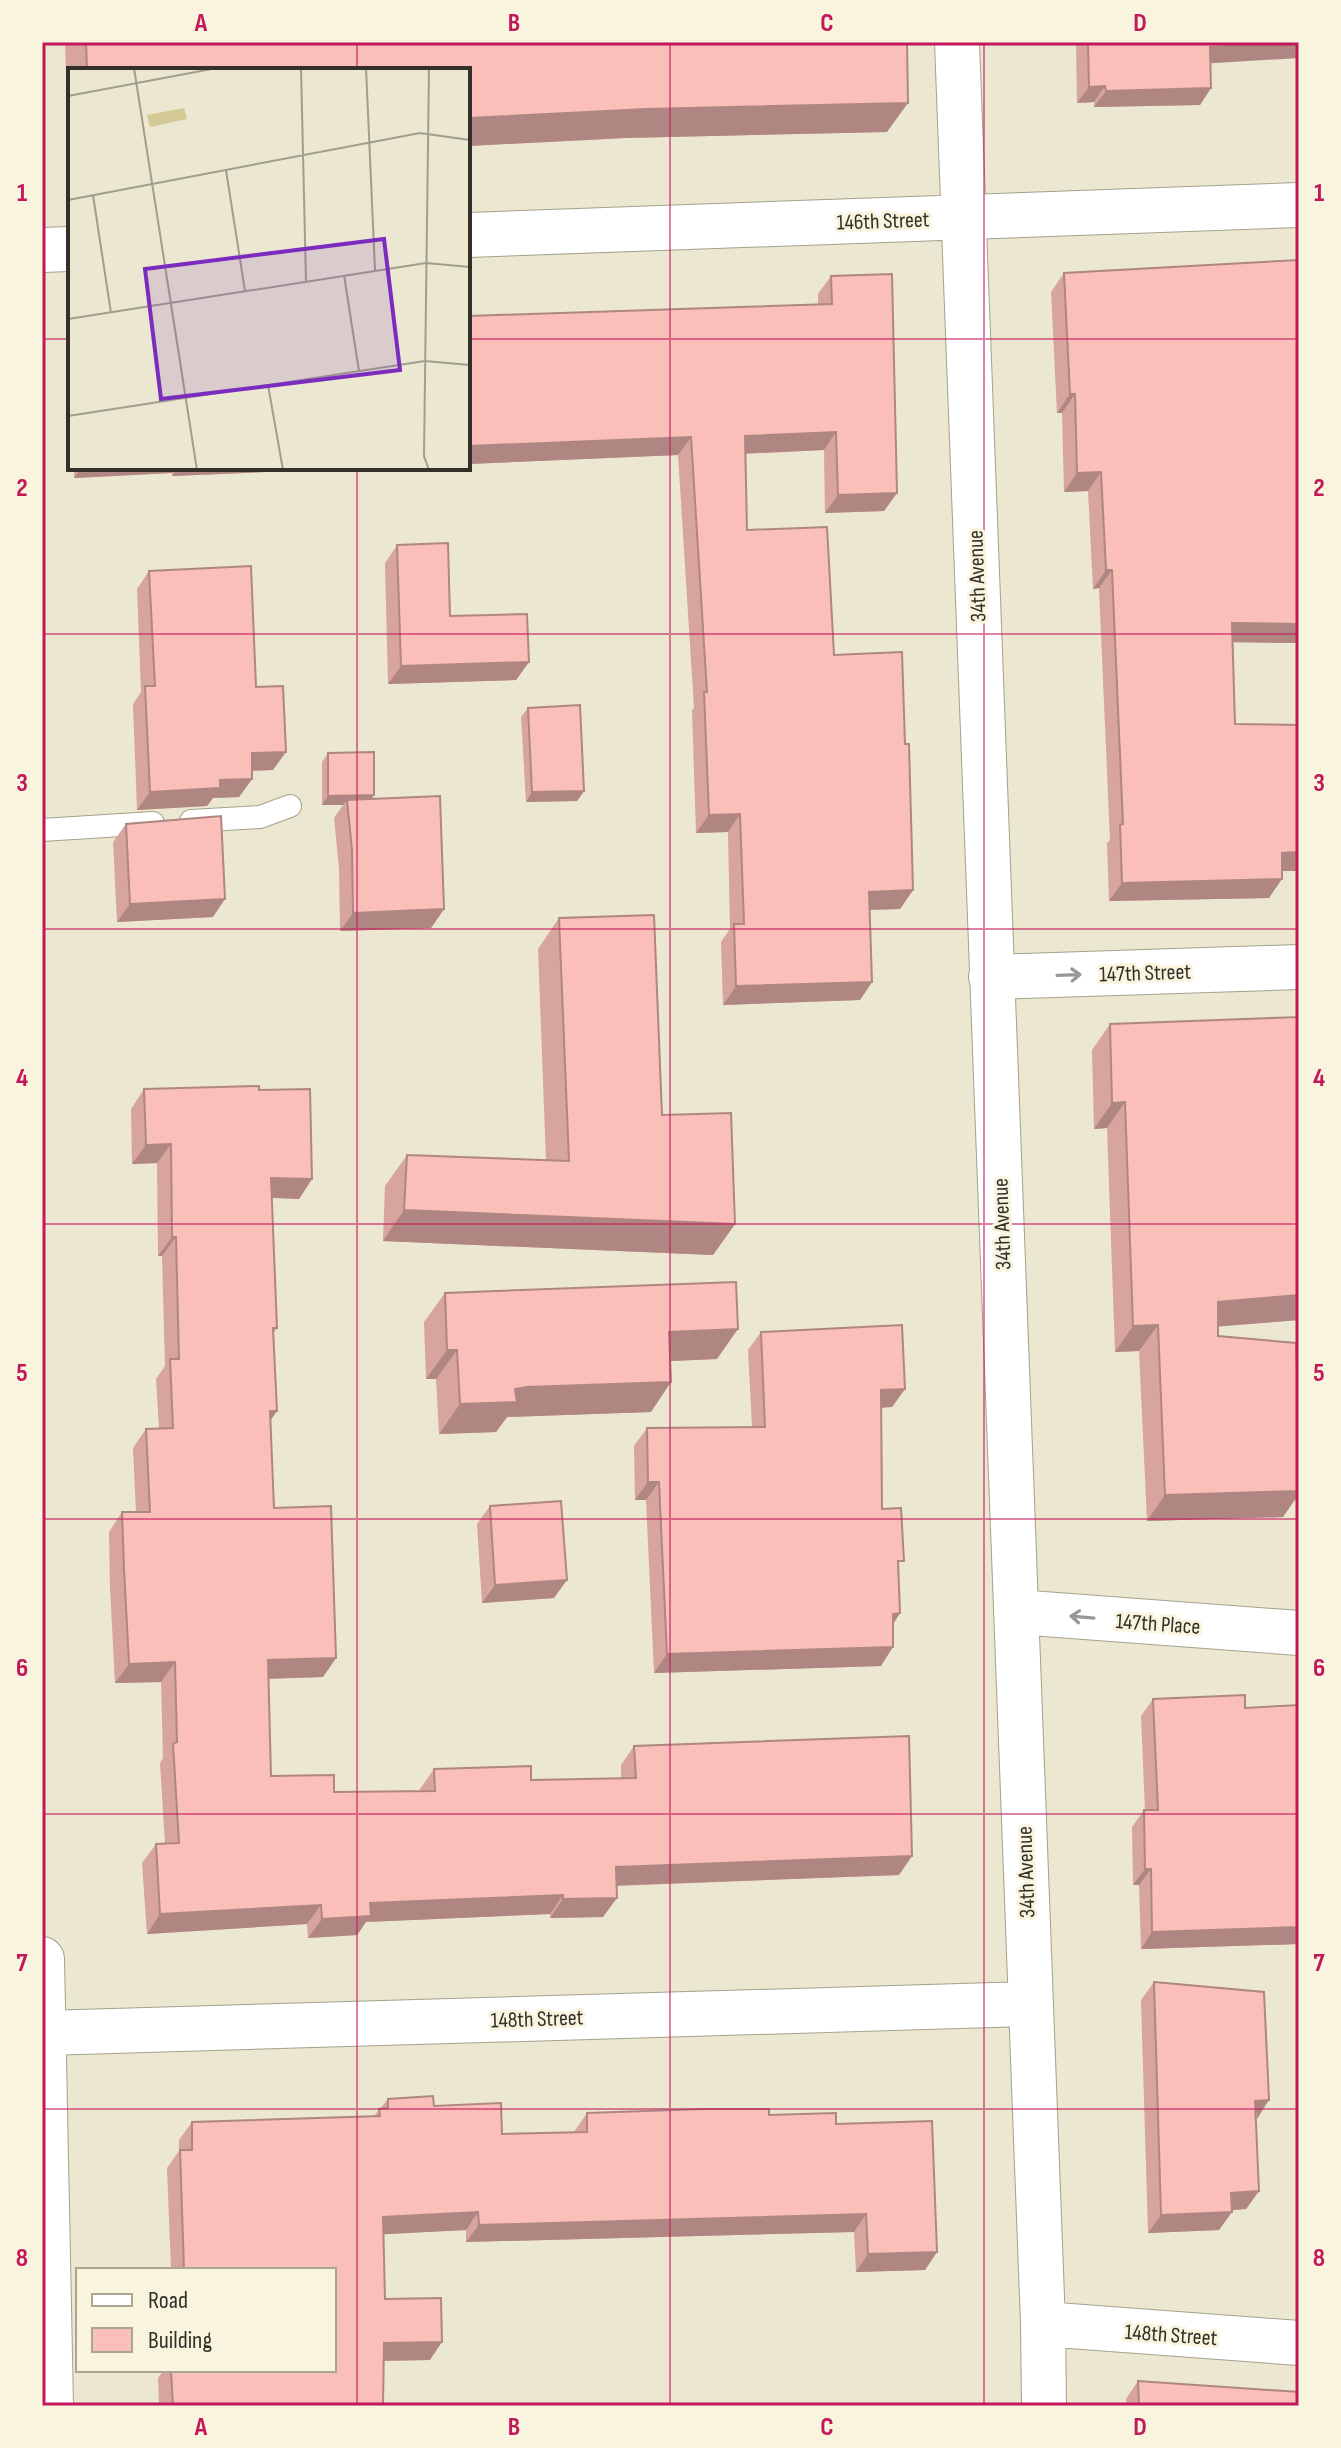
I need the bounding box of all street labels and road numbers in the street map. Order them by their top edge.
street label: 146th Street [836,206,930,237]
street label: 34th Avenue [962,530,993,622]
street label: 147th Street [1099,958,1192,989]
street label: 34th Avenue [987,1178,1018,1270]
street label: 147th Place [1115,1608,1201,1641]
street label: 34th Avenue [1011,1826,1042,1918]
street label: 148th Street [490,2004,584,2035]
street label: 148th Street [1124,2319,1218,2352]

